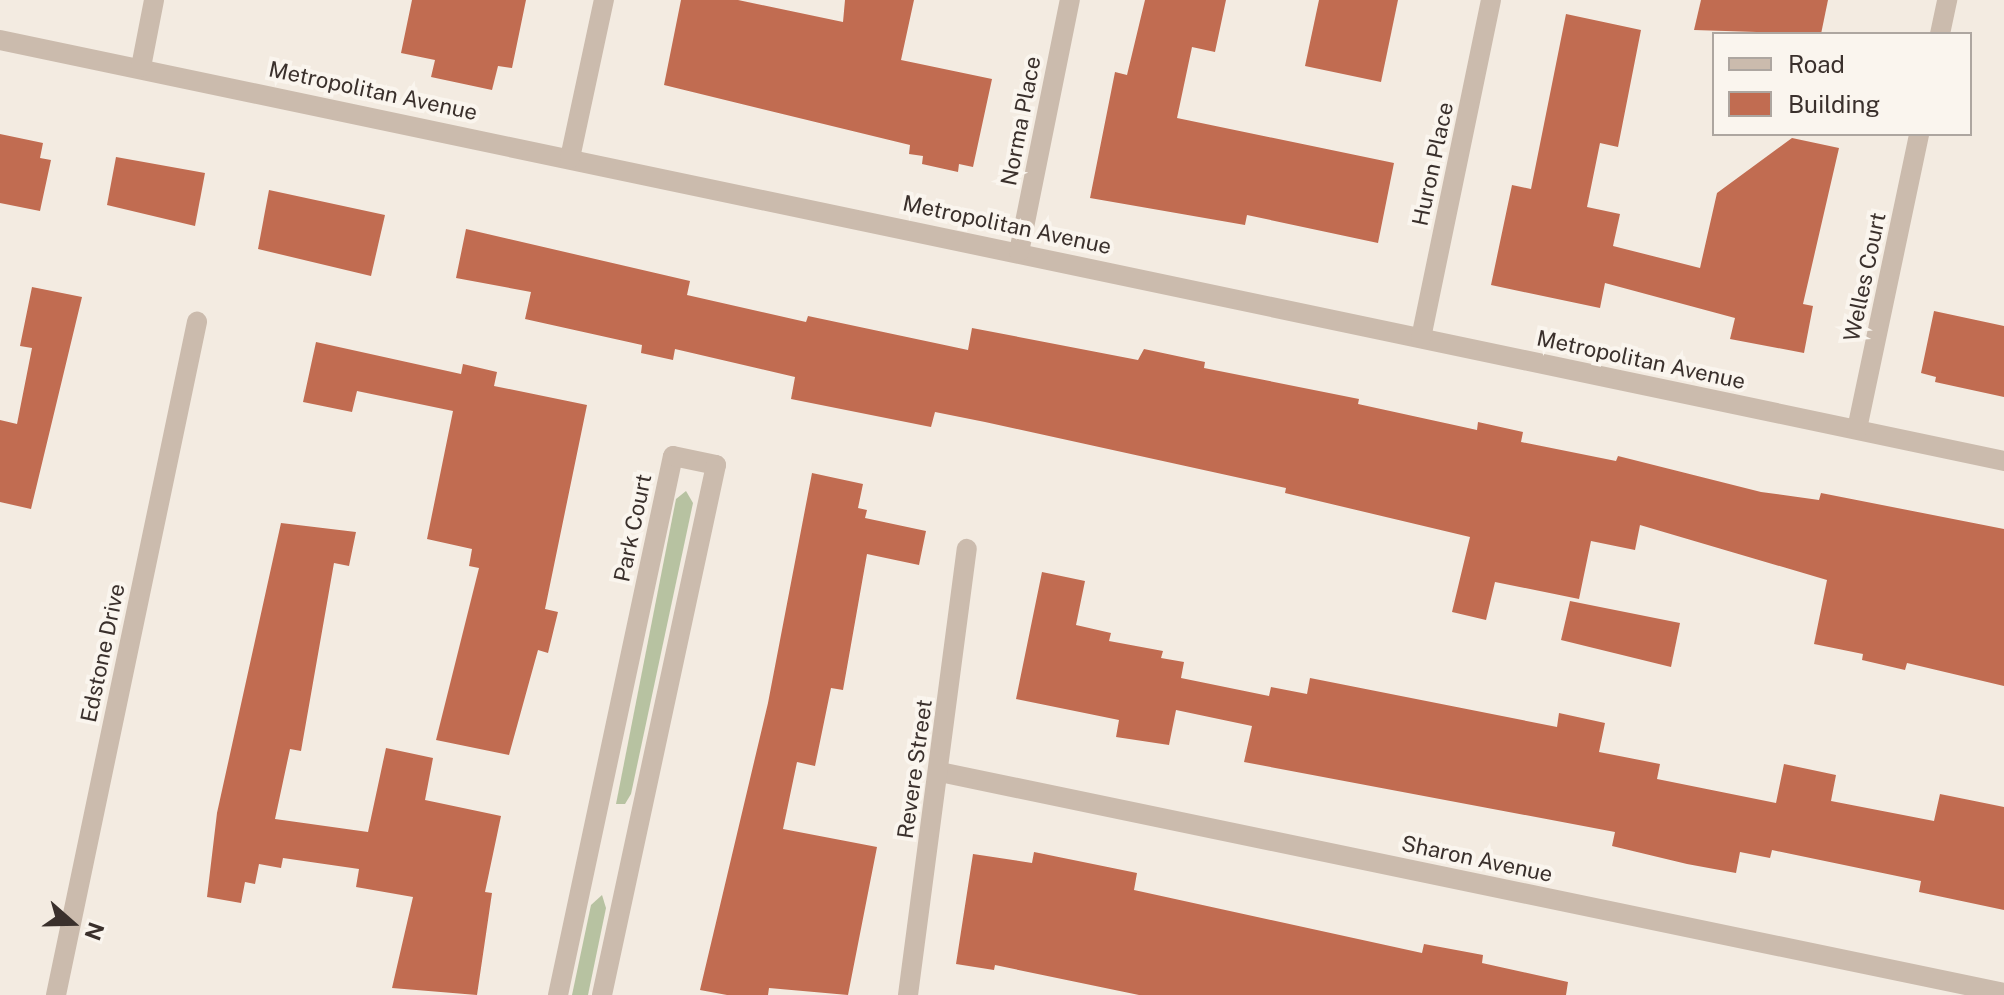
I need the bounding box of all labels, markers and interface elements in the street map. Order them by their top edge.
legend [1712,32,1972,136]
text: Road [1788,50,1845,78]
street label: Norma Place [996,54,1046,188]
street label: Metropolitan Avenue [266,56,480,126]
text: Building [1788,90,1880,118]
street label: Huron Place [1407,100,1459,228]
street label: Metropolitan Avenue [900,190,1114,260]
street label: Welles Court [1838,210,1892,344]
street label: Metropolitan Avenue [1534,325,1748,395]
street label: Park Court [609,472,657,584]
street label: Edstone Drive [75,581,131,725]
street label: Revere Street [892,698,938,840]
street label: Sharon Avenue [1399,830,1555,888]
north arrow [32,883,112,963]
text: N [79,919,110,944]

